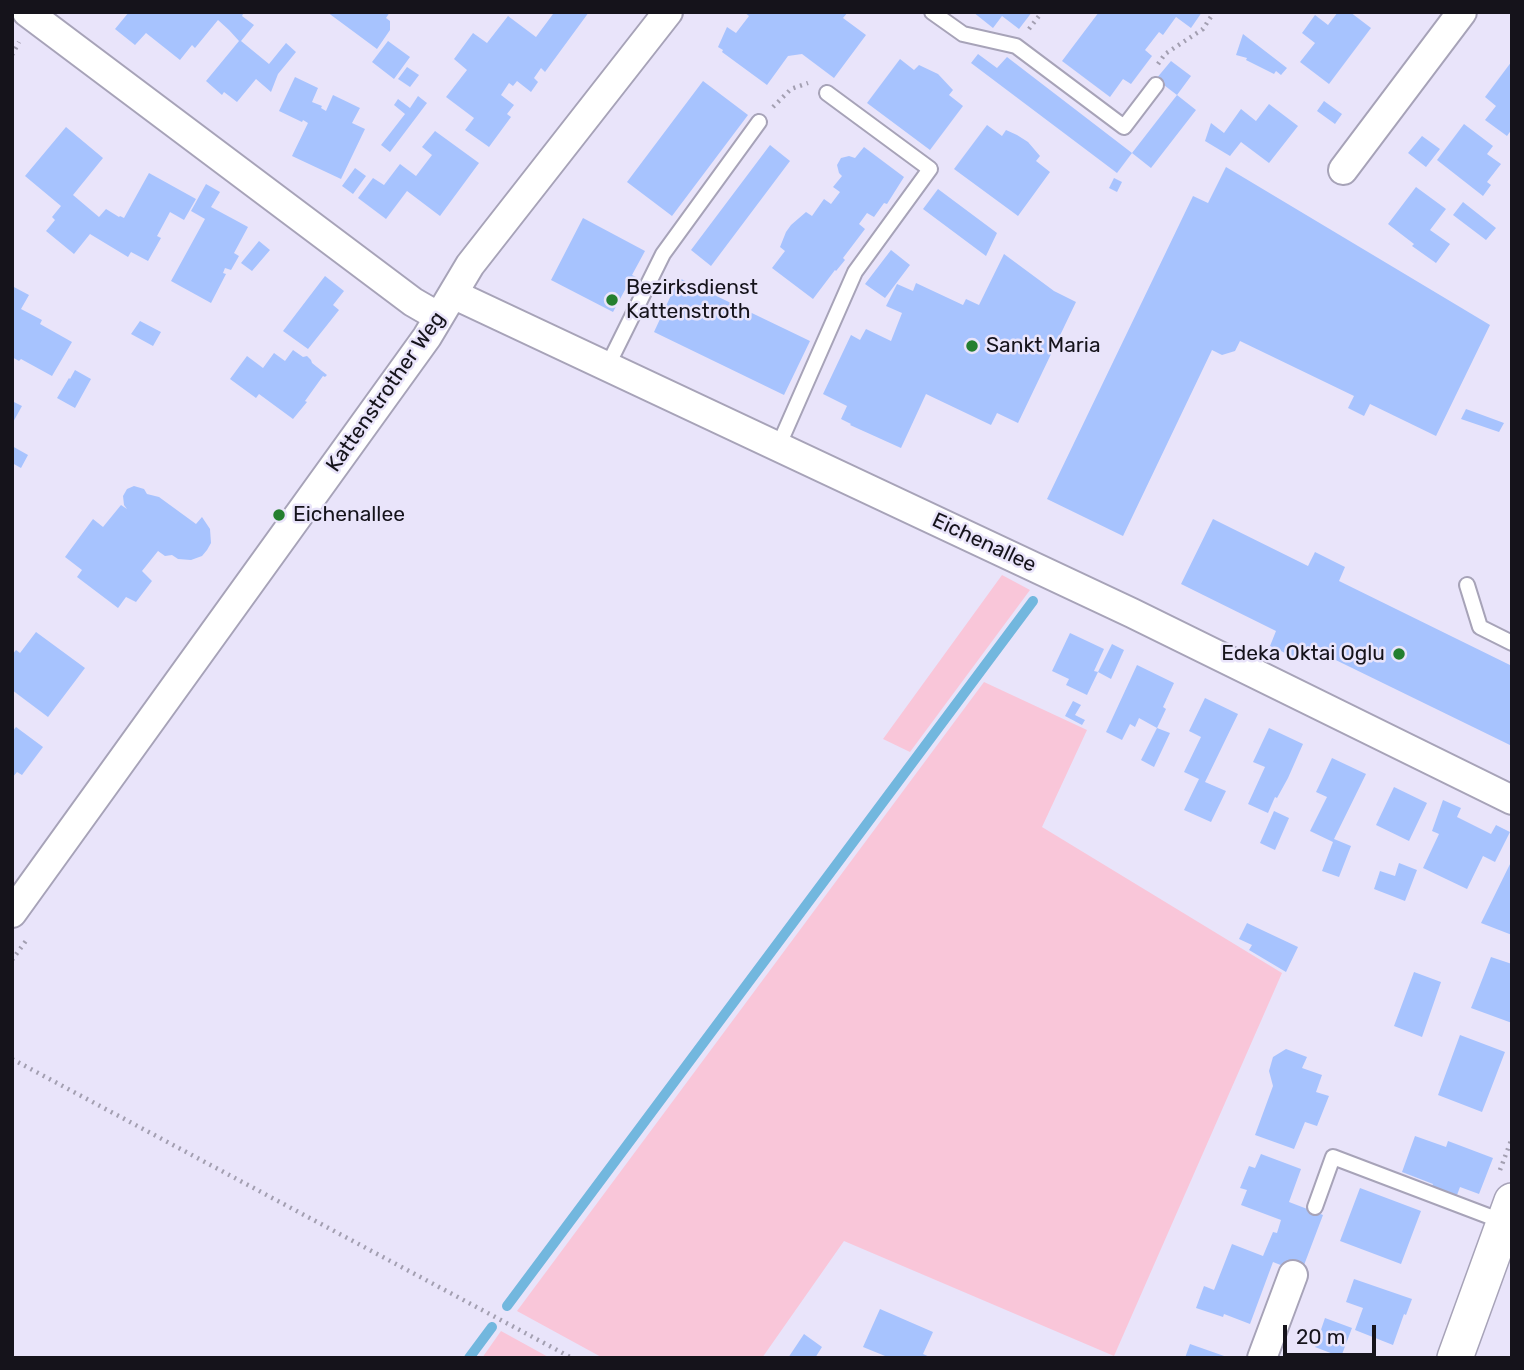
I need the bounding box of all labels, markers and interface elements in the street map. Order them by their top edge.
place label: Bezirksdienst Kattenstroth [626,275,758,325]
marker: Bezirksdienst Kattenstroth [604,292,620,308]
street label: Kattenstrother Weg [321,307,451,477]
place label: Sankt Maria [986,333,1100,359]
marker: Sankt Maria [964,338,980,354]
place label: Eichenallee [293,502,405,528]
marker: Eichenallee [271,507,287,523]
street label: Eichenallee [928,508,1040,578]
place label: Edeka Oktai Oglu [1221,641,1385,667]
marker: Edeka Oktai Oglu [1391,646,1407,662]
scale bar [1286,1310,1379,1354]
text: 20 m [1296,1324,1345,1349]

